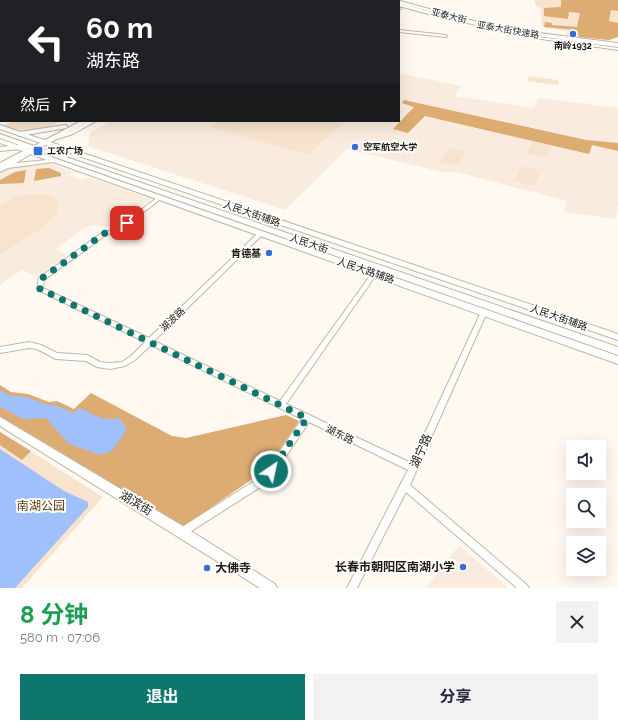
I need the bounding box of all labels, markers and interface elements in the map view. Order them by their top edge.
street label: 亚泰大街 [430,7,468,25]
text: 60 m [86,12,153,45]
icon: left [20,16,72,68]
street label: 亚泰大街快速路 [476,20,540,40]
marker: 南岭1932 [568,29,578,39]
place label: 南岭1932 [554,40,592,51]
text: 湖东路 [86,50,140,71]
icon: right [58,92,80,114]
text: 然后 [20,96,50,114]
marker: 空军航空大学 [350,142,360,152]
place label: 空军航空大学 [363,142,417,152]
marker: 工农广场 [32,145,44,157]
place label: 工农广场 [47,146,83,156]
street label: 人民大街辅路 [222,199,282,228]
pin [110,206,144,240]
icon: arrive [116,212,138,234]
street label: 人民大街 [288,232,330,255]
place label: 肯德基 [231,247,261,259]
marker: 肯德基 [264,248,274,258]
street label: 人民大路辅路 [336,256,396,285]
street label: 人民大街辅路 [529,303,589,332]
street label: 湖波路 [158,305,187,334]
street label: 湖东路 [324,423,356,446]
street label: 湖宁路 [407,432,435,470]
map controls [566,440,606,576]
button: sound [566,440,606,480]
position arrow [250,450,292,492]
street label: 湖滨街 [117,488,155,518]
button: search [566,488,606,528]
park label: 南湖公园 [17,499,65,513]
button: layers [566,536,606,576]
place label: 长春市朝阳区南湖小学 [335,560,455,574]
place label: 大佛寺 [215,561,251,575]
marker: 长春市朝阳区南湖小学 [458,562,468,572]
marker: 大佛寺 [202,563,212,573]
text: 8 分钟 [20,600,88,629]
button: close [556,601,598,643]
text: 580 m · 07:06 [20,630,100,645]
button: 退出 [20,674,305,720]
button: 分享 [313,674,598,720]

